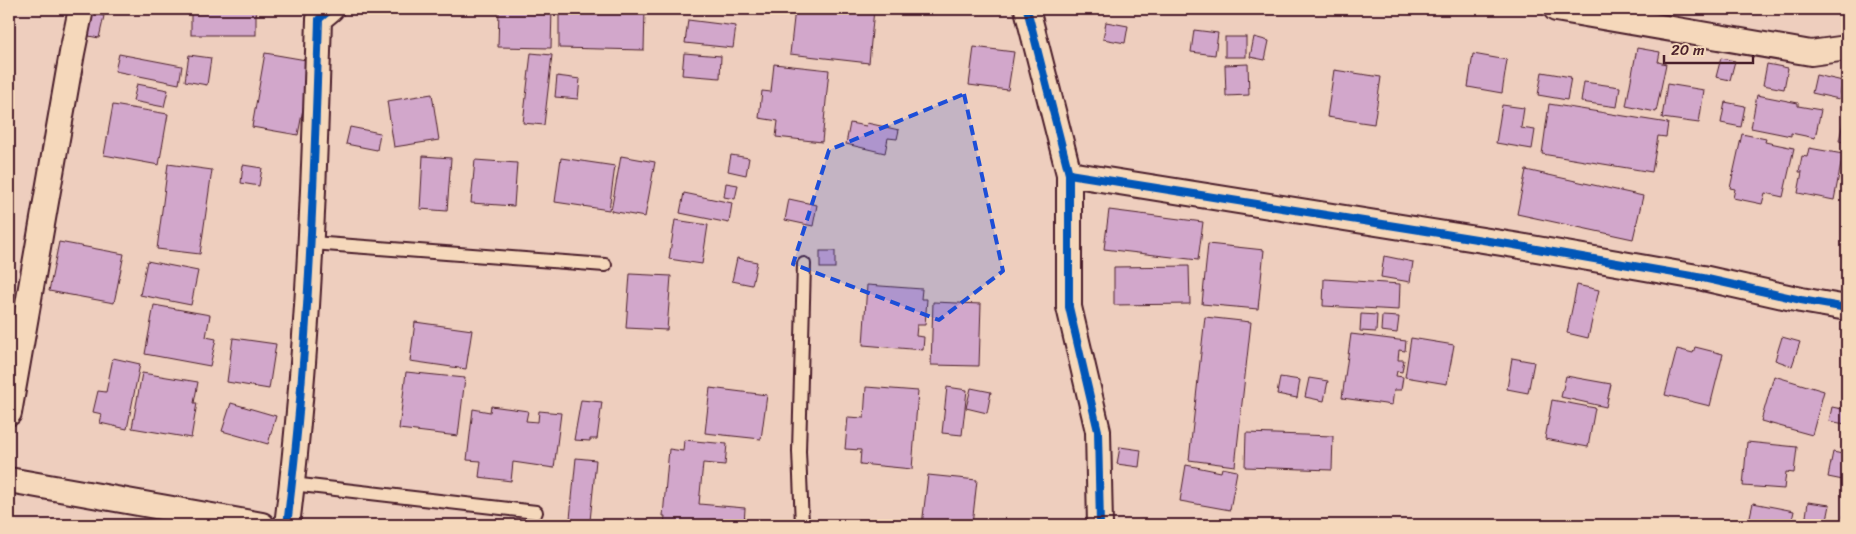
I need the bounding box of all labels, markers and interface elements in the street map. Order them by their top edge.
scale bar [1664,32,1752,64]
text: 20 m [1671,37,1705,63]

